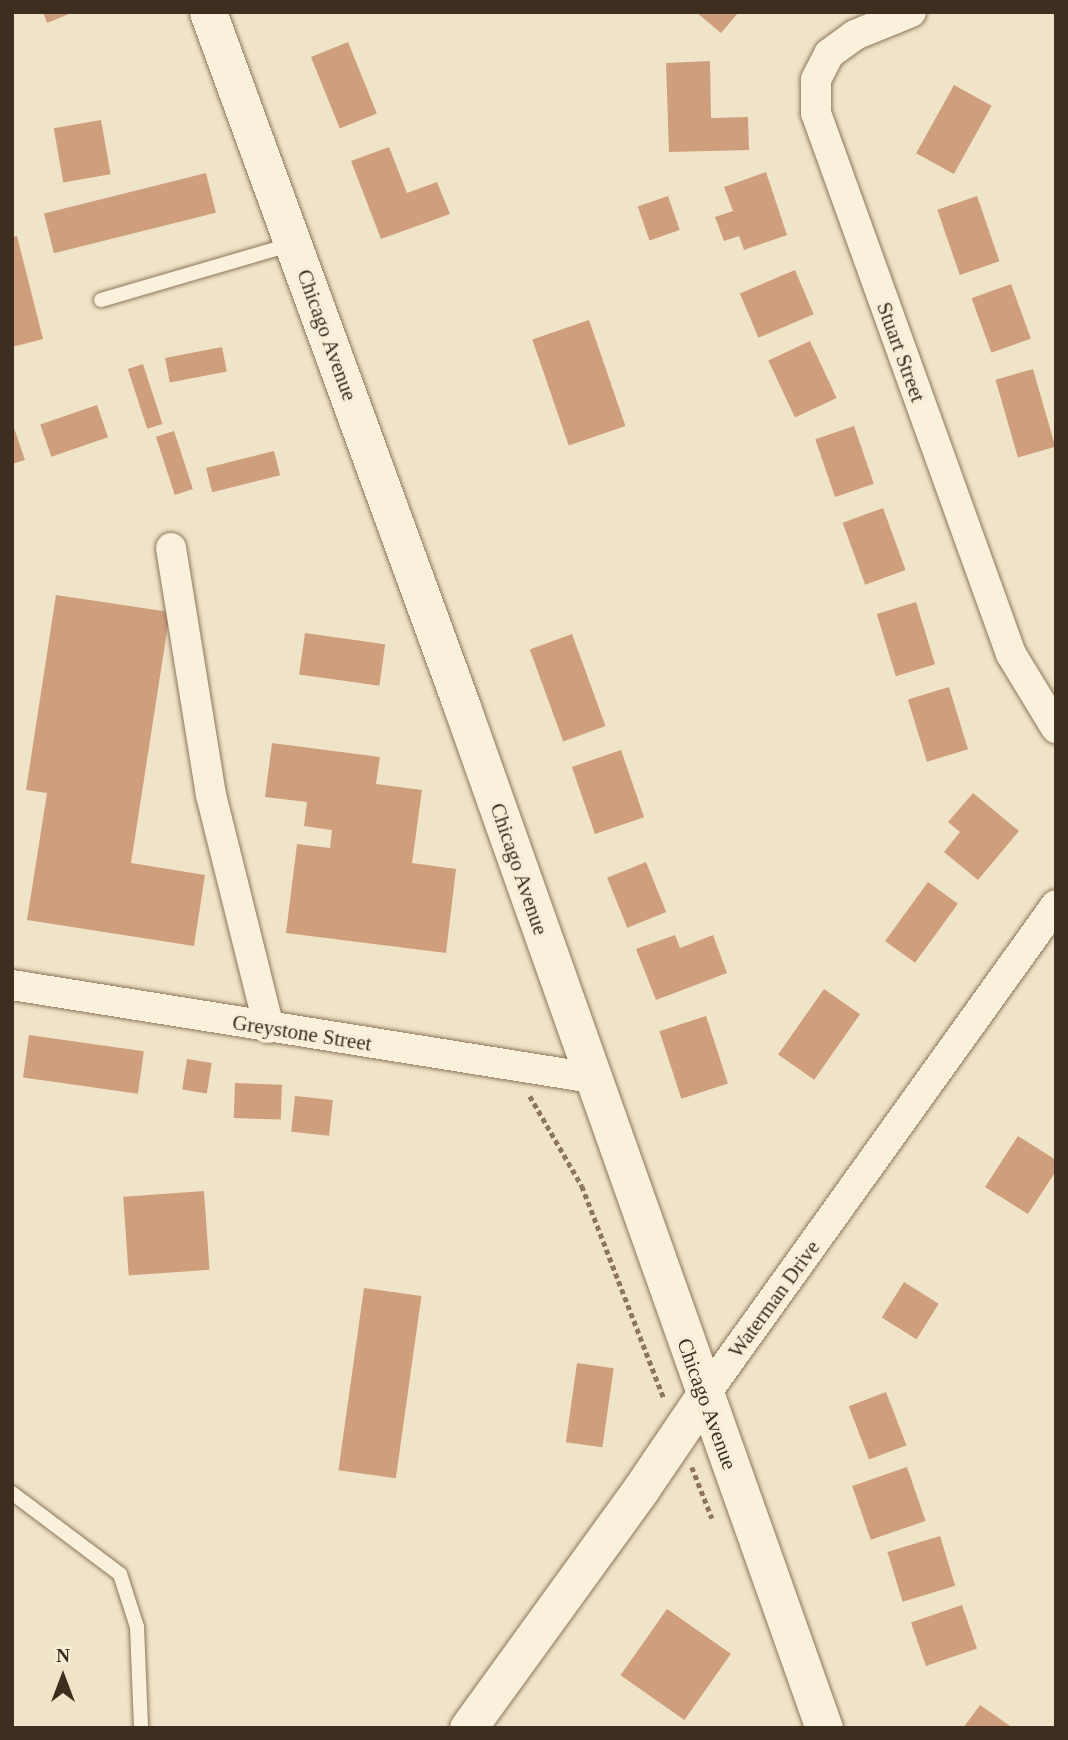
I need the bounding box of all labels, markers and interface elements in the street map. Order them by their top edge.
street label: Chicago Avenue [291,265,363,405]
street label: Stuart Street [871,299,931,405]
street label: Chicago Avenue [484,799,554,939]
street label: Greystone Street [231,1010,373,1056]
street label: Waterman Drive [723,1235,825,1363]
street label: Chicago Avenue [671,1334,743,1474]
north arrow [28,1642,98,1712]
text: N [56,1645,70,1666]

